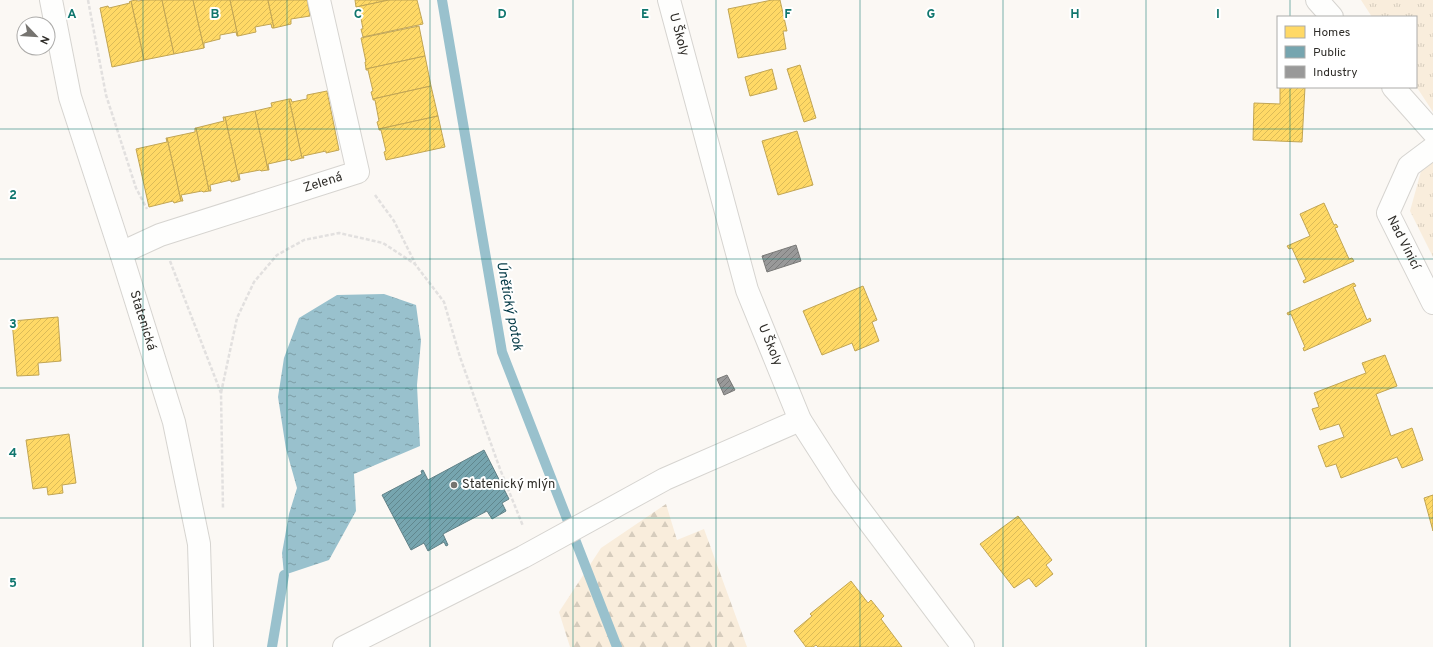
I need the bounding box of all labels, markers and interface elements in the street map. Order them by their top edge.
text: A [67,7,77,23]
text: B [211,7,220,23]
text: C [354,7,362,23]
text: D [497,7,507,23]
text: E [641,7,649,23]
text: F [784,7,792,23]
text: G [927,7,936,23]
text: H [1070,7,1080,23]
text: I [1216,7,1220,23]
street label: U Školy [665,11,692,58]
north arrow [16,16,56,56]
legend [1277,16,1417,88]
text: Homes [1313,25,1350,41]
text: N [36,33,52,46]
text: Public [1313,45,1346,61]
text: Industry [1313,65,1358,81]
street label: Zelená [302,169,345,197]
text: 2 [9,188,17,204]
street label: Nad Vinicí [1383,213,1424,274]
water label: Únětický potok [492,260,527,353]
street label: Statenická [125,289,159,353]
text: 3 [9,317,17,333]
street label: U Školy [754,322,785,369]
text: 4 [9,446,17,462]
place label: Statenický mlýn [462,477,555,493]
marker: Statenický mlýn [449,480,459,490]
text: 5 [9,576,17,592]

